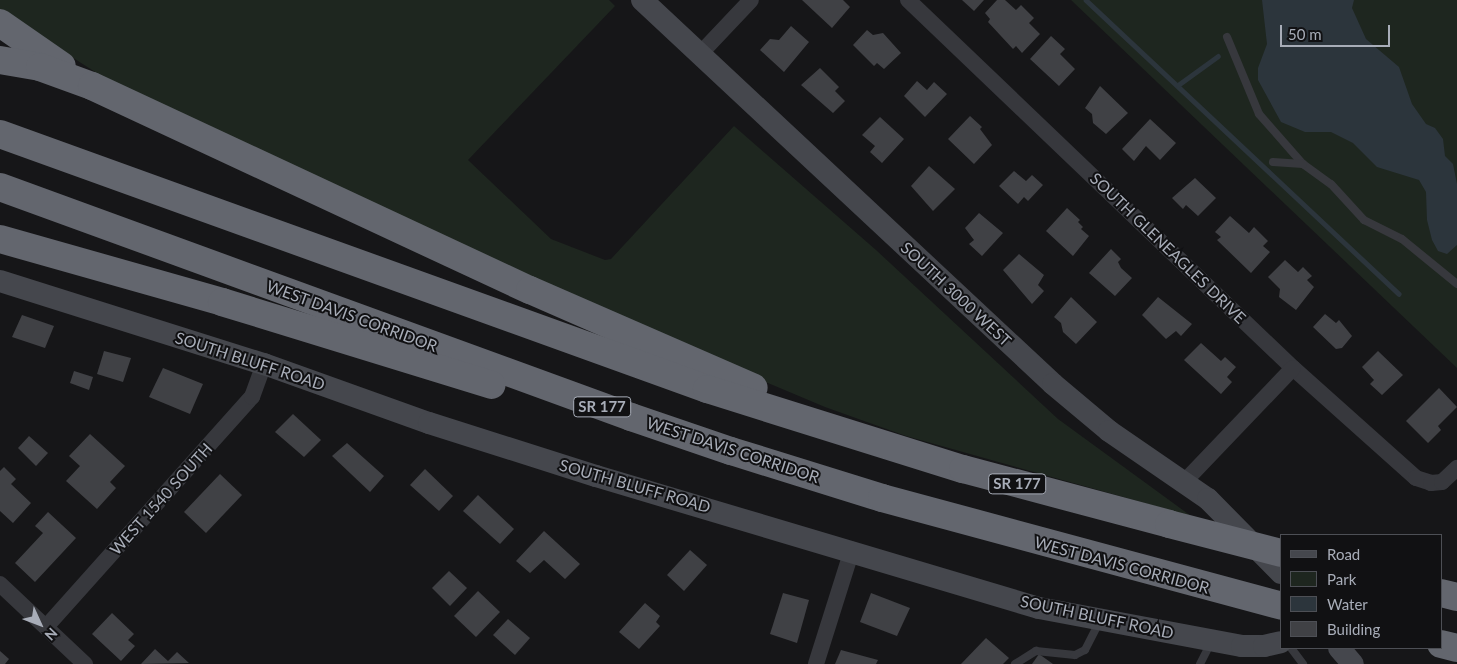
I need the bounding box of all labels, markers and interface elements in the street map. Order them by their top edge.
scale bar [1282,15,1392,47]
text: 50 m [1288,25,1322,43]
street label: SOUTH GLENEAGLES DRIVE [1086,169,1250,327]
street label: SOUTH 3000 WEST [897,238,1015,350]
street label: WEST DAVIS CORRIDOR [264,276,440,356]
street label: SOUTH BLUFF ROAD [173,328,327,394]
road number: SR 177 [572,394,632,420]
street label: WEST DAVIS CORRIDOR [644,413,822,487]
street label: WEST 1540 SOUTH [106,439,216,559]
street label: SOUTH BLUFF ROAD [557,455,713,517]
road number: SR 177 [987,472,1047,496]
street label: WEST DAVIS CORRIDOR [1032,532,1212,598]
legend [1280,534,1442,649]
text: Road [1327,545,1360,563]
text: Park [1327,570,1356,588]
street label: SOUTH BLUFF ROAD [1018,591,1176,643]
text: Water [1327,595,1368,613]
north arrow [15,599,65,649]
text: Building [1327,620,1380,638]
text: N [41,625,61,644]

